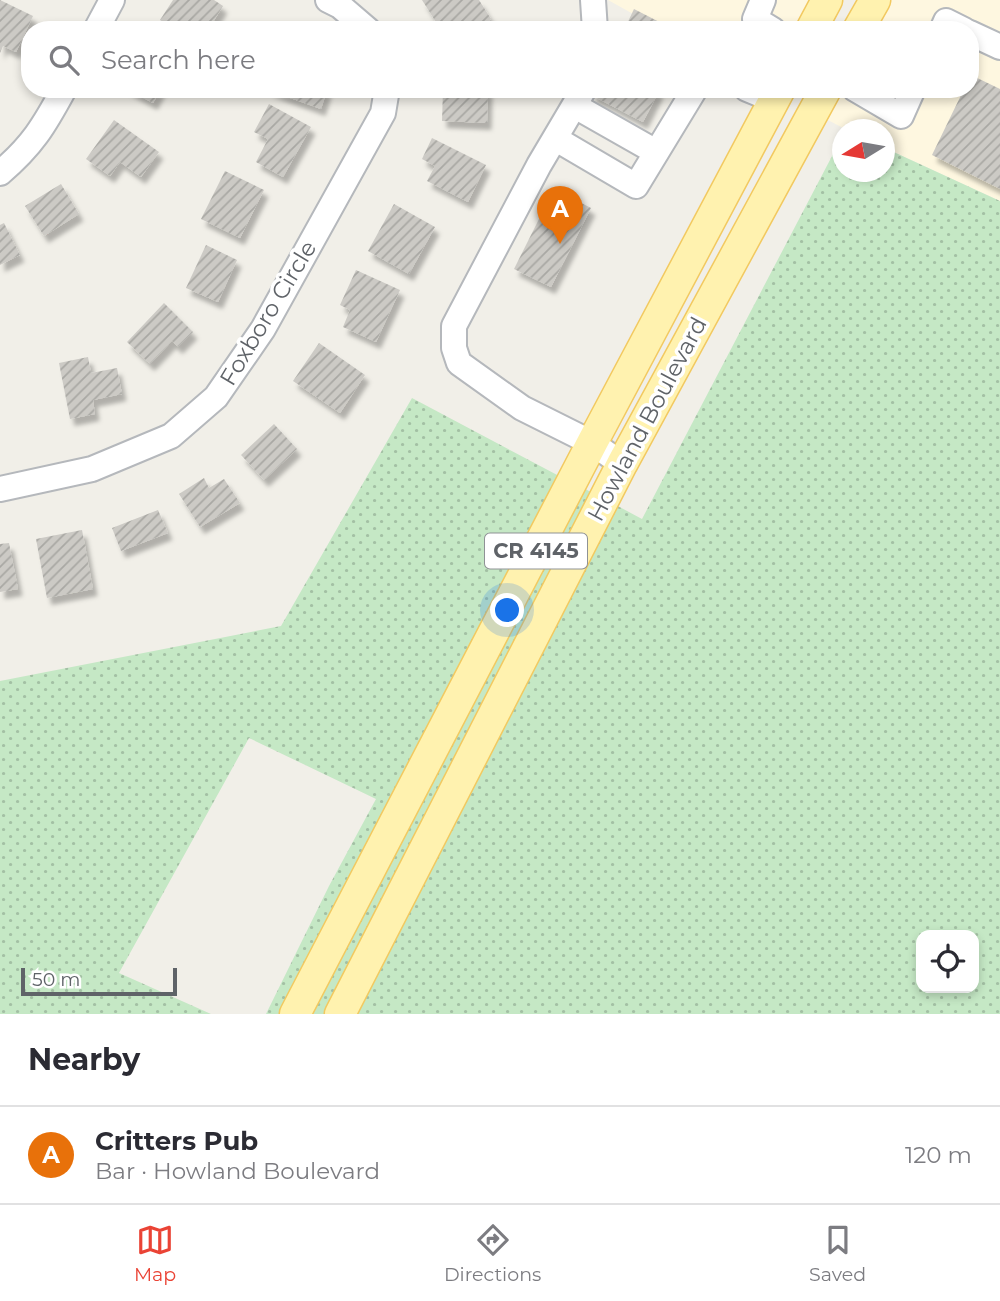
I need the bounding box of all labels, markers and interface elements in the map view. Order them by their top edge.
search box [21,21,979,98]
icon: search [45,41,83,79]
text: Search here [101,44,256,76]
north arrow [832,119,895,182]
pin: A [537,186,583,244]
street label: Foxboro Circle [214,235,322,391]
street label: Howland Boulevard [581,312,713,526]
road number: CR 4145 [485,534,587,568]
your location [490,593,524,627]
map controls [916,930,979,993]
button: locate [916,930,979,993]
scale bar [21,965,177,997]
text: 50 m [32,968,80,991]
text: Nearby [28,1041,140,1078]
text: Critters Pub [95,1125,258,1157]
text: A [42,1141,60,1169]
text: 120 m [905,1141,972,1169]
text: Bar · Howland Boulevard [95,1157,380,1185]
tab: Map [134,1221,176,1286]
tab: Directions [444,1221,541,1286]
tab: Saved [809,1221,866,1286]

